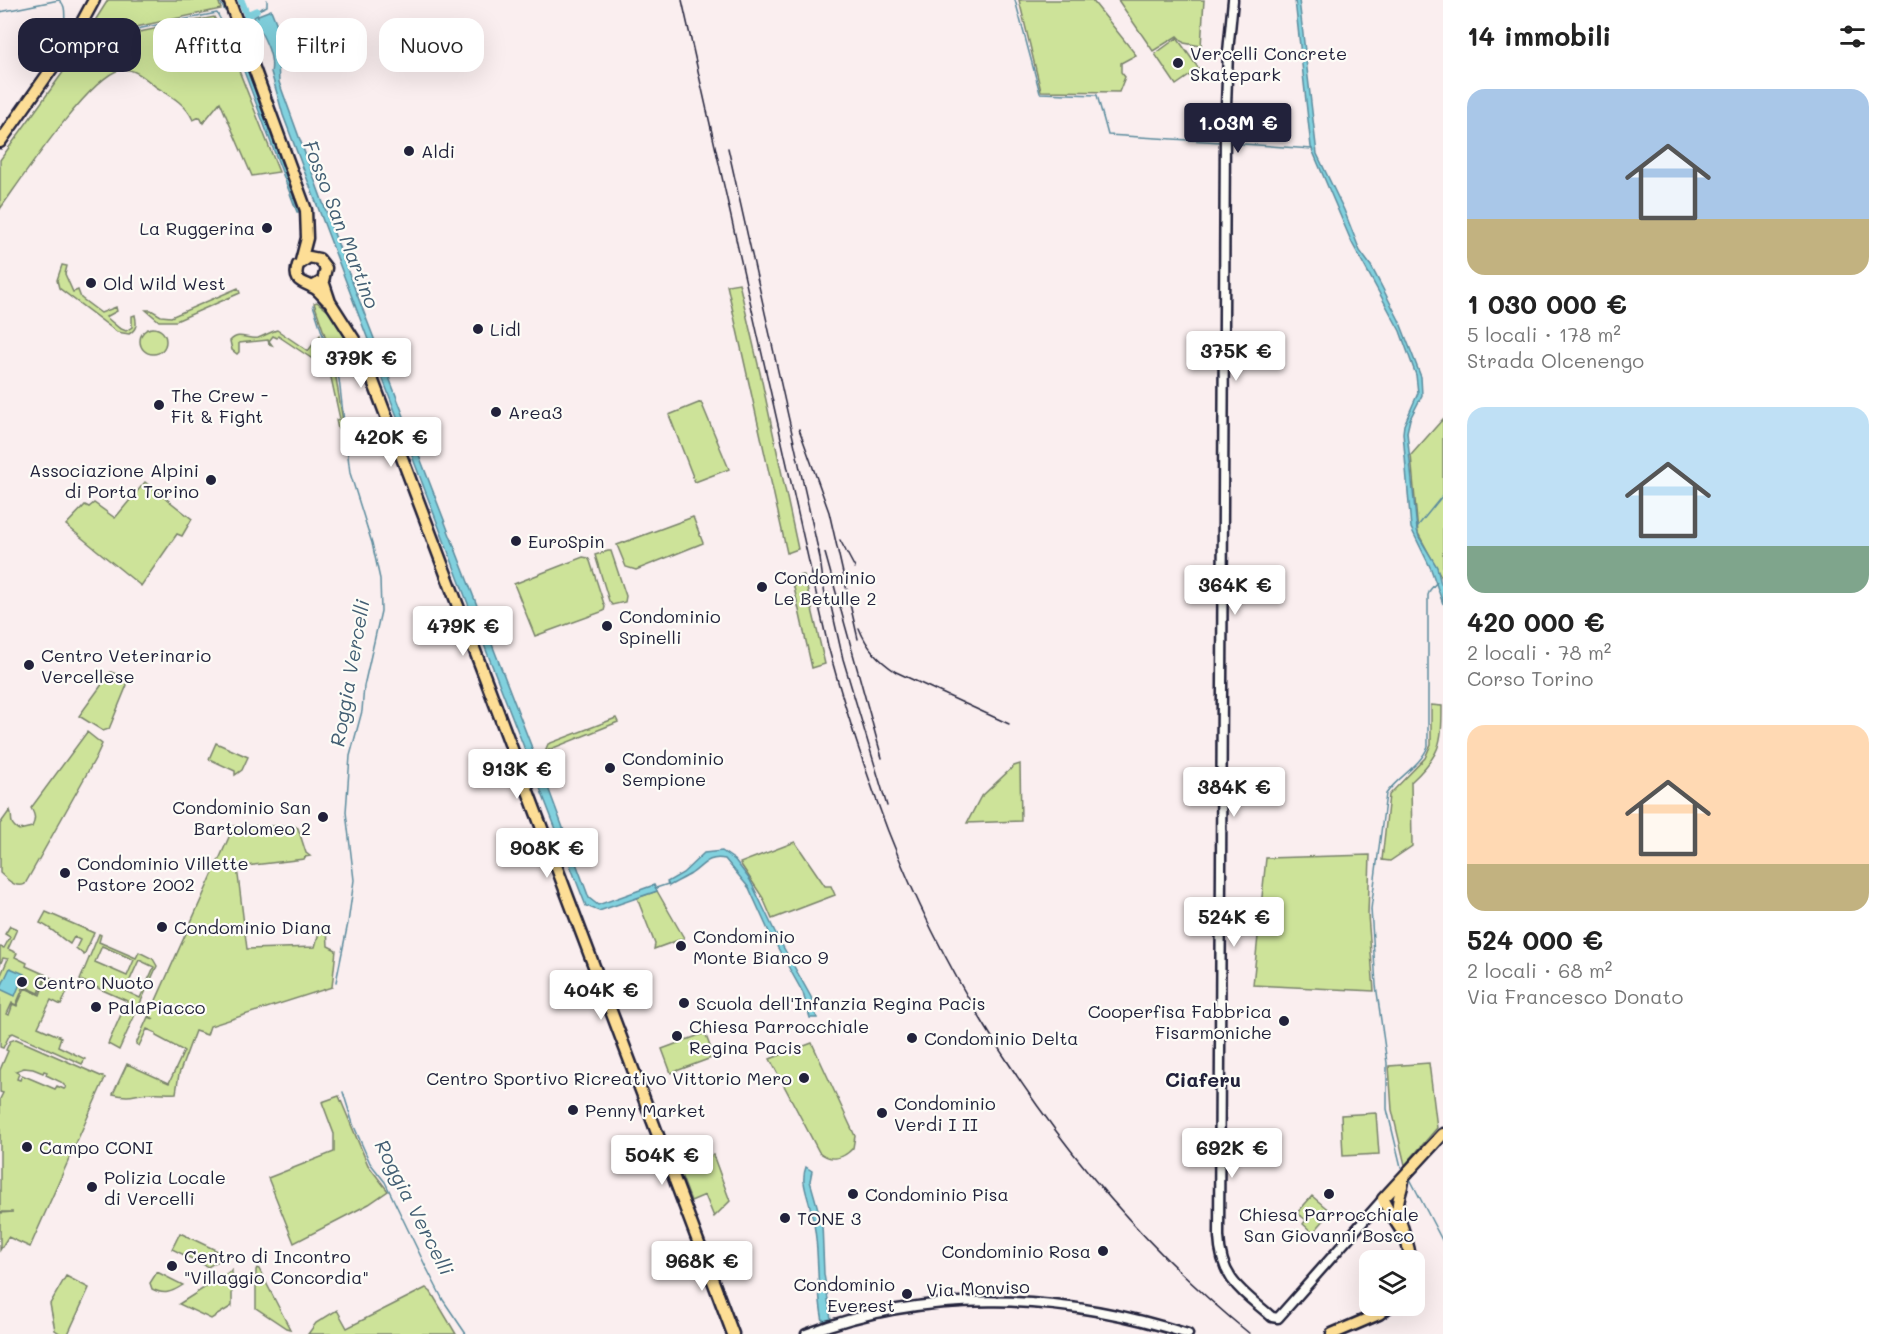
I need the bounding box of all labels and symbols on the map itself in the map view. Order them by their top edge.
place label: Vercelli Concrete Skatepark [1190,41,1347,86]
marker: Vercelli Concrete Skatepark [1171,56,1185,70]
pin: 1.03M € [1183,103,1293,154]
water label: Fosso San Martino [298,136,386,312]
place label: Aldi [421,139,455,163]
marker: Aldi [402,144,416,158]
place label: La Ruggerina [139,216,255,240]
marker: La Ruggerina [260,221,274,235]
place label: Old Wild West [103,271,226,295]
marker: Old Wild West [84,276,98,290]
place label: Lidl [490,317,521,341]
marker: Lidl [471,322,485,336]
pin: 375K € [1187,331,1285,382]
pin: 379K € [312,338,410,389]
place label: The Crew - Fit & Fight [171,383,268,428]
marker: The Crew - Fit & Fight [152,398,166,412]
place label: Area3 [508,400,562,424]
marker: Area3 [489,405,503,419]
pin: 420K € [342,417,440,468]
place label: Associazione Alpini di Porta Torino [29,458,199,503]
marker: Associazione Alpini di Porta Torino [204,473,218,487]
place label: EuroSpin [528,529,605,553]
marker: EuroSpin [509,534,523,548]
place label: Condominio Le Betulle 2 [774,565,876,610]
pin: 364K € [1186,565,1284,616]
marker: Condominio Le Betulle 2 [755,580,769,594]
water label: Roggia Vercelli [323,597,375,749]
place label: Condominio Spinelli [619,604,721,649]
pin: 479K € [414,606,512,657]
marker: Condominio Spinelli [600,619,614,633]
place label: Centro Veterinario Vercellese [41,643,211,688]
marker: Centro Veterinario Vercellese [22,658,36,672]
place label: Condominio Sempione [622,746,724,791]
pin: 913K € [468,749,566,800]
marker: Condominio Sempione [603,761,617,775]
pin: 384K € [1185,767,1283,818]
place label: Condominio San Bartolomeo 2 [172,795,311,840]
marker: Condominio San Bartolomeo 2 [316,810,330,824]
pin: 908K € [498,828,596,879]
place label: Condominio Villette Pastore 2002 [77,851,249,896]
marker: Condominio Villette Pastore 2002 [58,866,72,880]
pin: 524K € [1185,897,1283,948]
place label: Condominio Diana [174,915,332,939]
marker: Condominio Diana [155,920,169,934]
place label: Condominio Monte Bianco 9 [693,924,829,969]
marker: Condominio Monte Bianco 9 [674,939,688,953]
place label: Centro Nuoto [34,970,154,994]
pin: 404K € [552,970,650,1021]
marker: Centro Nuoto [15,975,29,989]
place label: Scuola dell'Infanzia Regina Pacis [696,991,985,1015]
place label: PalaPiacco [108,995,206,1019]
marker: Scuola dell'Infanzia Regina Pacis [677,996,691,1010]
place label: Cooperfisa Fabbrica Fisarmoniche [1088,999,1272,1044]
marker: PalaPiacco [89,1000,103,1014]
place label: Chiesa Parrocchiale Regina Pacis [689,1014,869,1059]
marker: Cooperfisa Fabbrica Fisarmoniche [1277,1014,1291,1028]
place label: Condominio Delta [924,1026,1079,1050]
marker: Chiesa Parrocchiale Regina Pacis [670,1029,684,1043]
marker: Condominio Delta [905,1031,919,1045]
place label: Centro Sportivo Ricreativo Vittorio Mero [426,1066,792,1090]
district label: Ciaferu [1165,1066,1241,1092]
marker: Centro Sportivo Ricreativo Vittorio Mero [797,1071,811,1085]
place label: Condominio Verdi I II [894,1091,996,1136]
place label: Penny Market [585,1098,705,1122]
marker: Penny Market [566,1103,580,1117]
marker: Condominio Verdi I II [875,1106,889,1120]
pin: 692K € [1183,1128,1281,1179]
place label: Campo CONI [39,1135,153,1159]
water label: Roggia Vercelli [370,1135,461,1280]
pin: 504K € [613,1135,711,1186]
marker: Campo CONI [20,1140,34,1154]
place label: Polizia Locale di Vercelli [104,1165,226,1210]
marker: Polizia Locale di Vercelli [85,1180,99,1194]
place label: Condominio Pisa [865,1182,1009,1206]
marker: Condominio Pisa [846,1187,860,1201]
marker: Chiesa Parrocchiale San Giovanni Bosco [1322,1187,1336,1201]
place label: Chiesa Parrocchiale San Giovanni Bosco [1239,1202,1419,1247]
place label: TONE 3 [797,1206,861,1230]
marker: TONE 3 [778,1211,792,1225]
place label: Condominio Rosa [941,1239,1091,1263]
pin: 968K € [653,1241,751,1292]
place label: Centro di Incontro "Villaggio Concordia" [184,1244,369,1289]
marker: Condominio Rosa [1096,1244,1110,1258]
marker: Centro di Incontro "Villaggio Concordia" [165,1259,179,1273]
place label: Condominio Everest [793,1272,895,1317]
street label: Via Monviso [926,1274,1030,1302]
marker: Condominio Everest [900,1287,914,1301]

